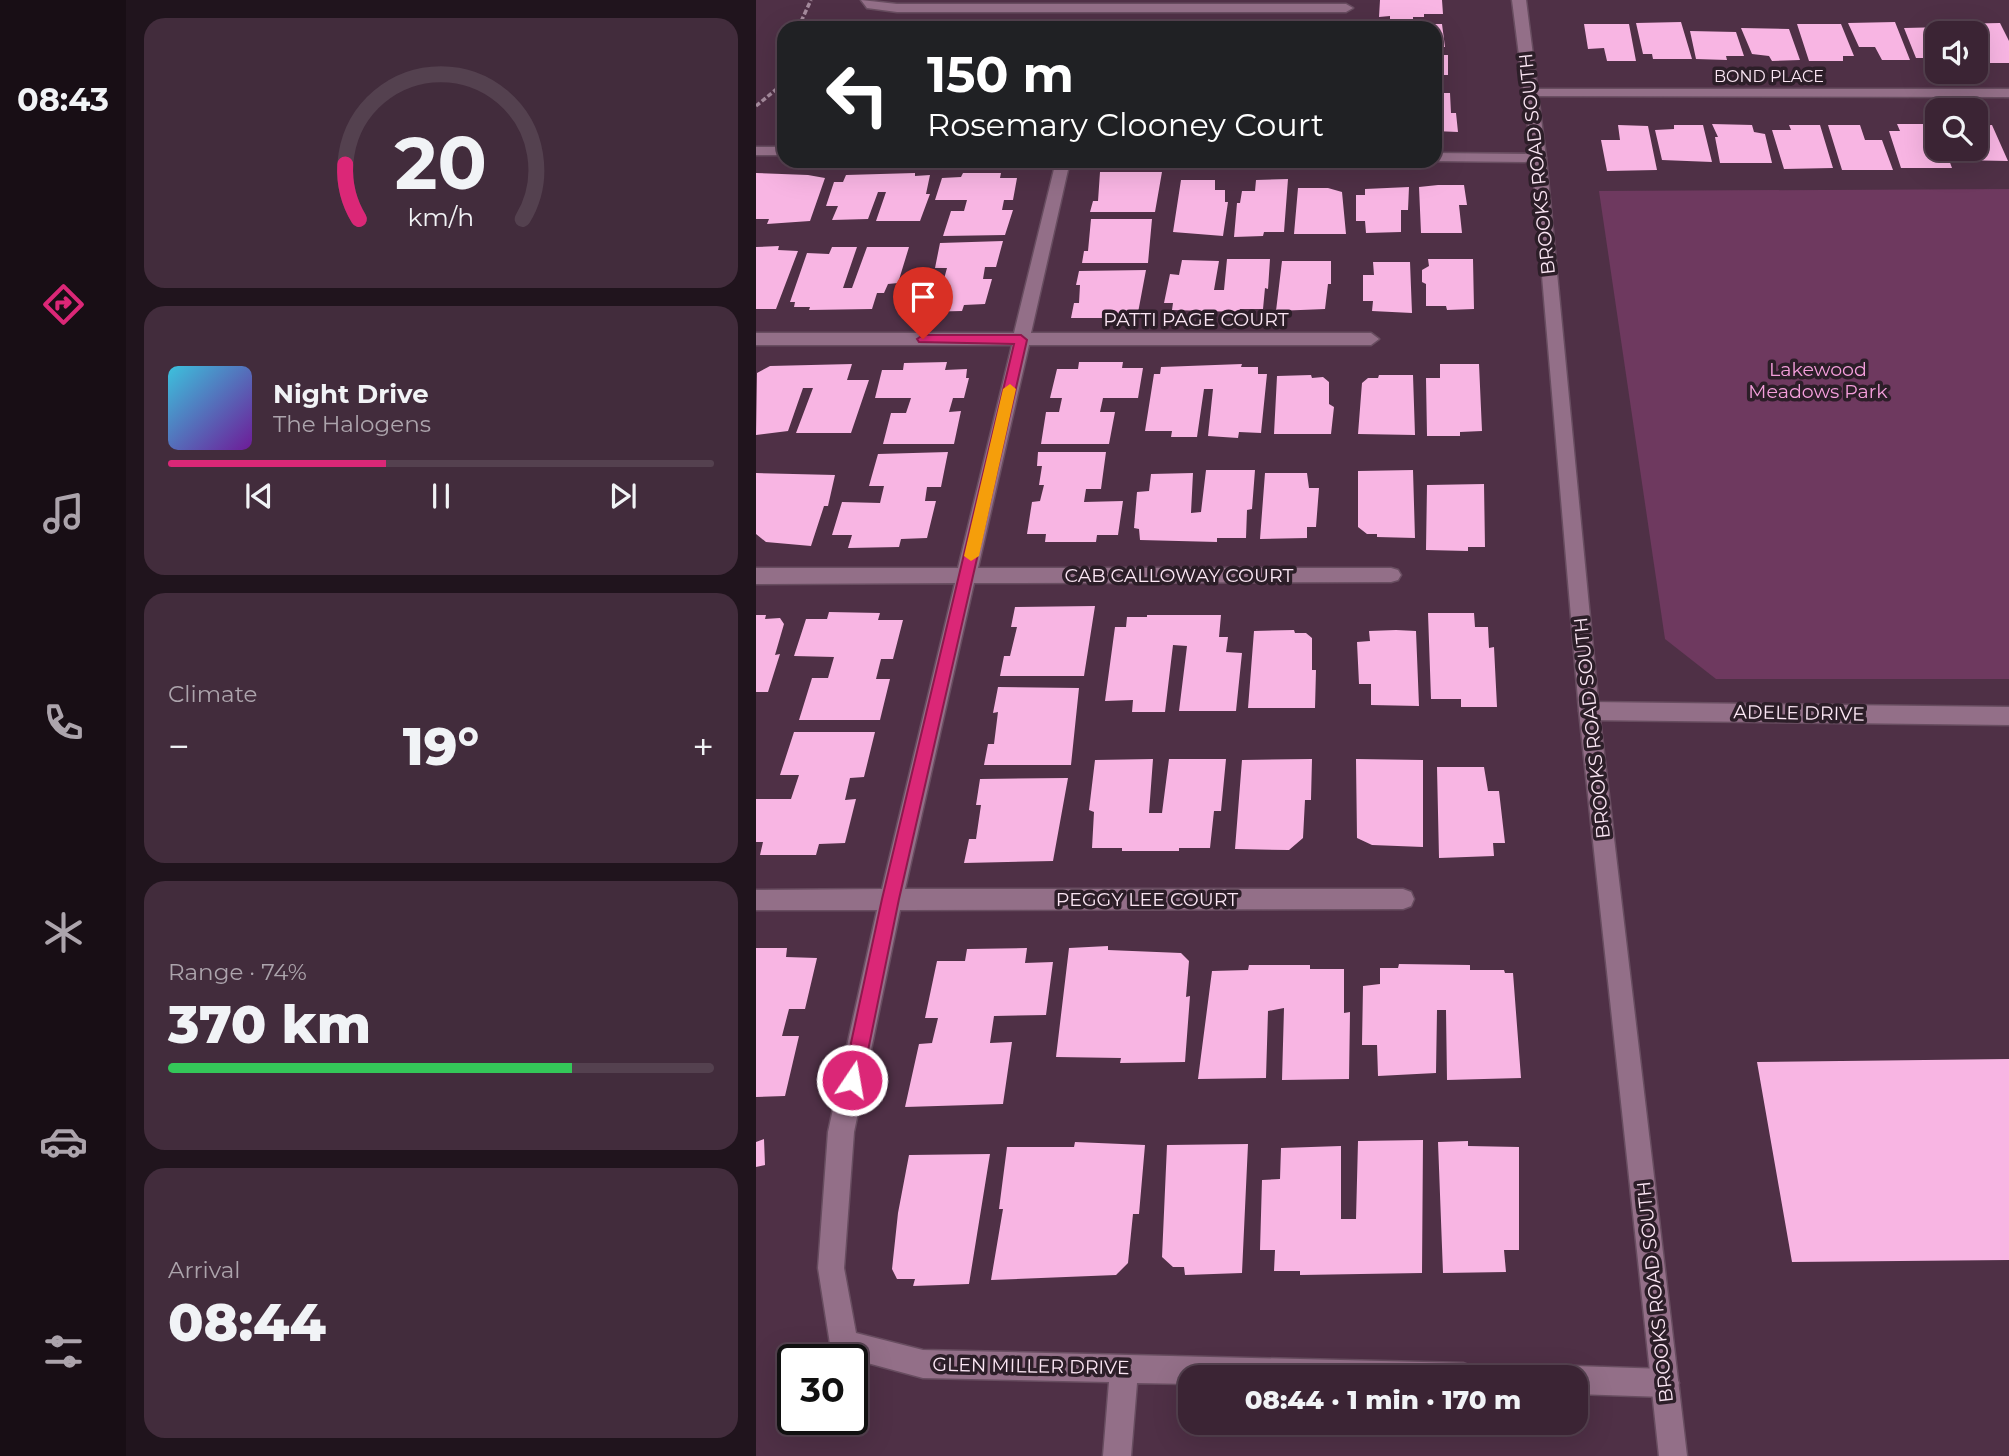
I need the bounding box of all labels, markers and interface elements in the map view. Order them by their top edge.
map controls [1925,21,1988,161]
button: sound [1925,21,1988,84]
text: 150 m [927,45,1074,104]
icon: left [812,49,903,140]
street label: BROOKS ROAD SOUTH [1514,52,1560,276]
street label: BOND PLACE [1714,67,1824,86]
text: 08:43 [17,80,109,119]
button: search [1925,98,1988,161]
text: Rosemary Clooney Court [927,105,1324,144]
text: 20 [395,119,487,207]
text: km/h [408,202,474,232]
pin [893,267,953,339]
icon: arrive [904,278,942,316]
icon: directions [39,280,88,329]
street label: PATTI PAGE COURT [1103,308,1289,331]
park label: Lakewood Meadows Park [1748,358,1888,403]
text: Night Drive [273,378,429,410]
text: The Halogens [273,410,431,438]
icon: previous [240,477,278,515]
icon: pause [422,477,460,515]
icon: next [604,477,642,515]
icon: music [39,489,88,538]
street label: CAB CALLOWAY COURT [1065,564,1294,587]
street label: BROOKS ROAD SOUTH [1569,616,1615,840]
text: Climate [168,680,257,708]
icon: phone [39,698,88,747]
street label: ADELE DRIVE [1733,700,1865,726]
text: 19° [403,715,479,778]
text: − [168,723,190,770]
text: + [692,723,714,770]
street label: PEGGY LEE COURT [1056,888,1238,911]
icon: climate [39,908,88,957]
text: Range · 74% [168,958,307,986]
text: 370 km [168,993,371,1056]
position arrow [815,1043,889,1117]
icon: car [39,1117,88,1166]
street label: BROOKS ROAD SOUTH [1632,1180,1678,1404]
text: Arrival [168,1256,241,1284]
text: 08:44 [168,1291,326,1354]
icon: filters [39,1327,88,1376]
speed limit sign: 30 [777,1344,868,1435]
street label: GLEN MILLER DRIVE [932,1353,1130,1379]
text: 08:44 · 1 min · 170 m [1245,1384,1521,1416]

